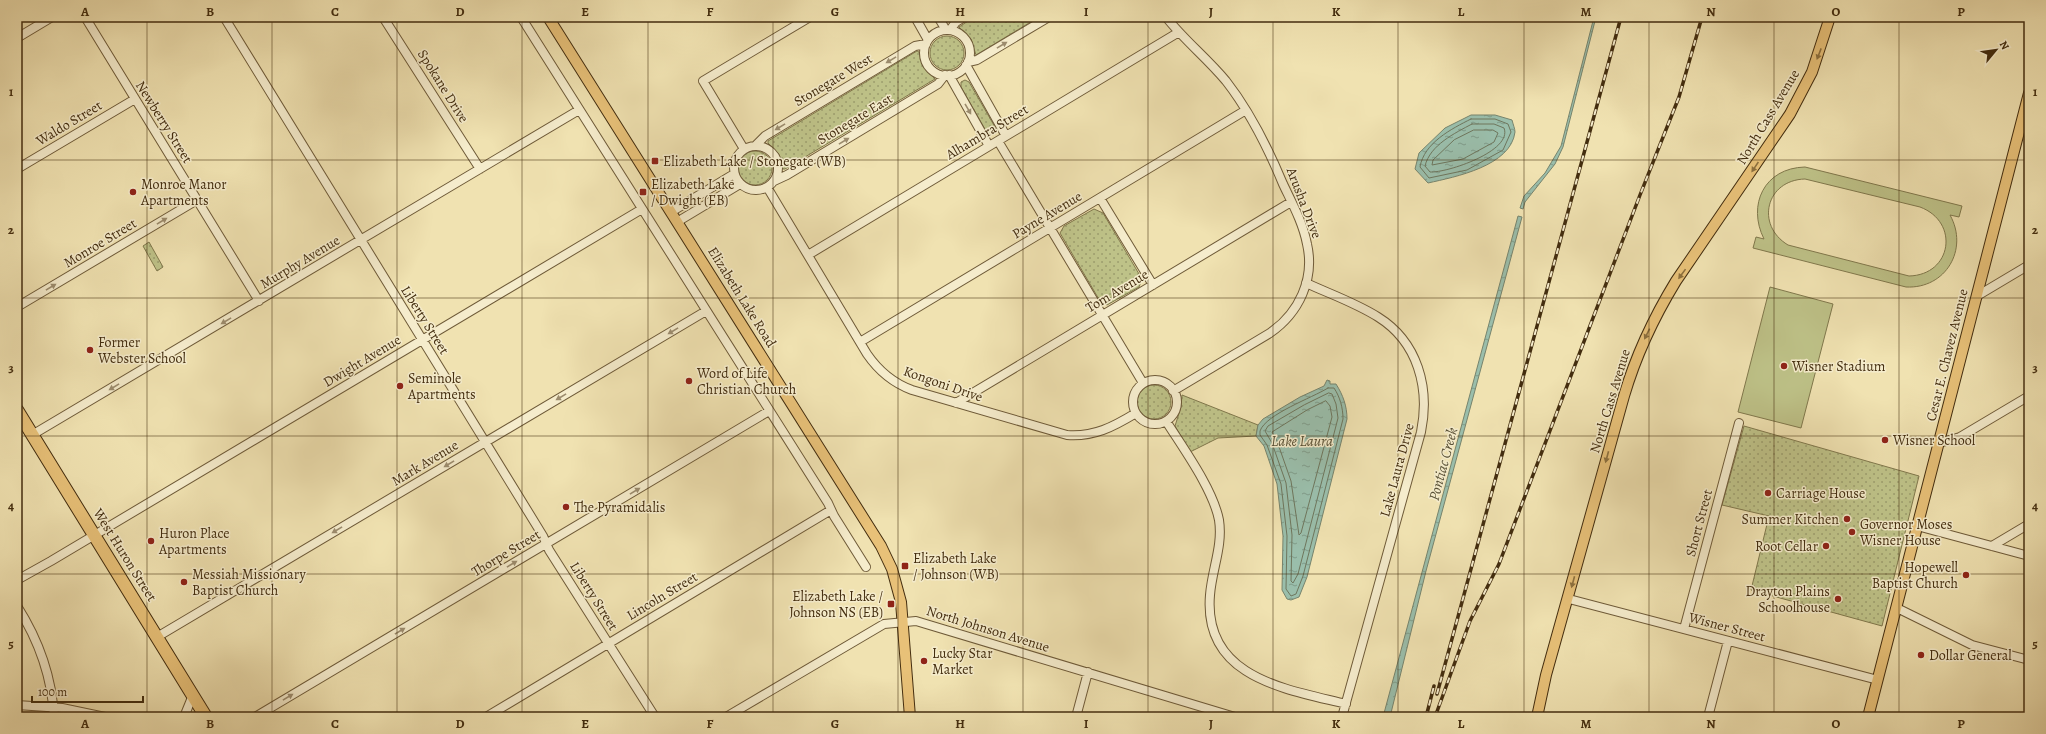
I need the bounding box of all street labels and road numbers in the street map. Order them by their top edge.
street label: Spokane Drive [413,46,473,126]
street label: Stonegate West [790,49,876,111]
street label: North Cass Avenue [1732,66,1804,168]
street label: Newberry Street [131,77,197,167]
street label: Stonegate East [814,89,896,149]
street label: Waldo Street [32,96,106,151]
street label: Alhambra Street [941,100,1032,165]
street label: Arusha Drive [1281,164,1326,241]
street label: Payne Avenue [1009,187,1085,243]
street label: Monroe Street [60,214,140,272]
street label: Murphy Avenue [257,231,343,293]
street label: Elizabeth Lake Road [703,243,781,351]
street label: Tom Avenue [1082,265,1152,317]
street label: Liberty Street [396,282,454,358]
street label: Cesar E. Chavez Avenue [1921,287,1973,423]
street label: Dwight Avenue [320,330,404,392]
street label: North Cass Avenue [1585,347,1635,455]
street label: Kongoni Drive [901,362,985,406]
street label: Lake Laura Drive [1375,421,1419,519]
street label: Mark Avenue [388,436,462,490]
street label: Short Street [1681,487,1717,559]
street label: West Huron Street [88,504,161,606]
street label: Thorpe Street [468,525,544,581]
street label: Liberty Street [565,558,623,634]
street label: Lincoln Street [623,567,701,625]
street label: North Johnson Avenue [924,601,1052,657]
street label: Wisner Street [1686,607,1768,646]

